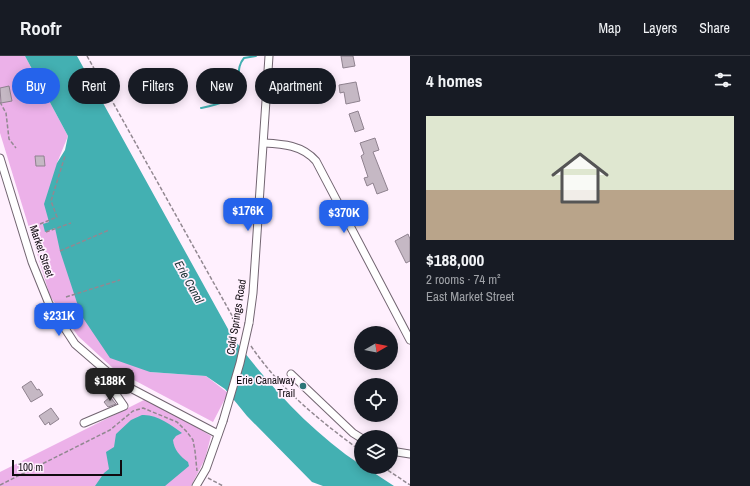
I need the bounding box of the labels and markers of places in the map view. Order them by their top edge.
pin: $176K [220,198,276,232]
pin: $370K [316,200,372,234]
pin: $231K [31,303,87,337]
pin: $188K [82,368,138,402]
place label: Erie Canalway Trail [236,373,295,400]
marker: Erie Canalway Trail [298,381,308,391]

